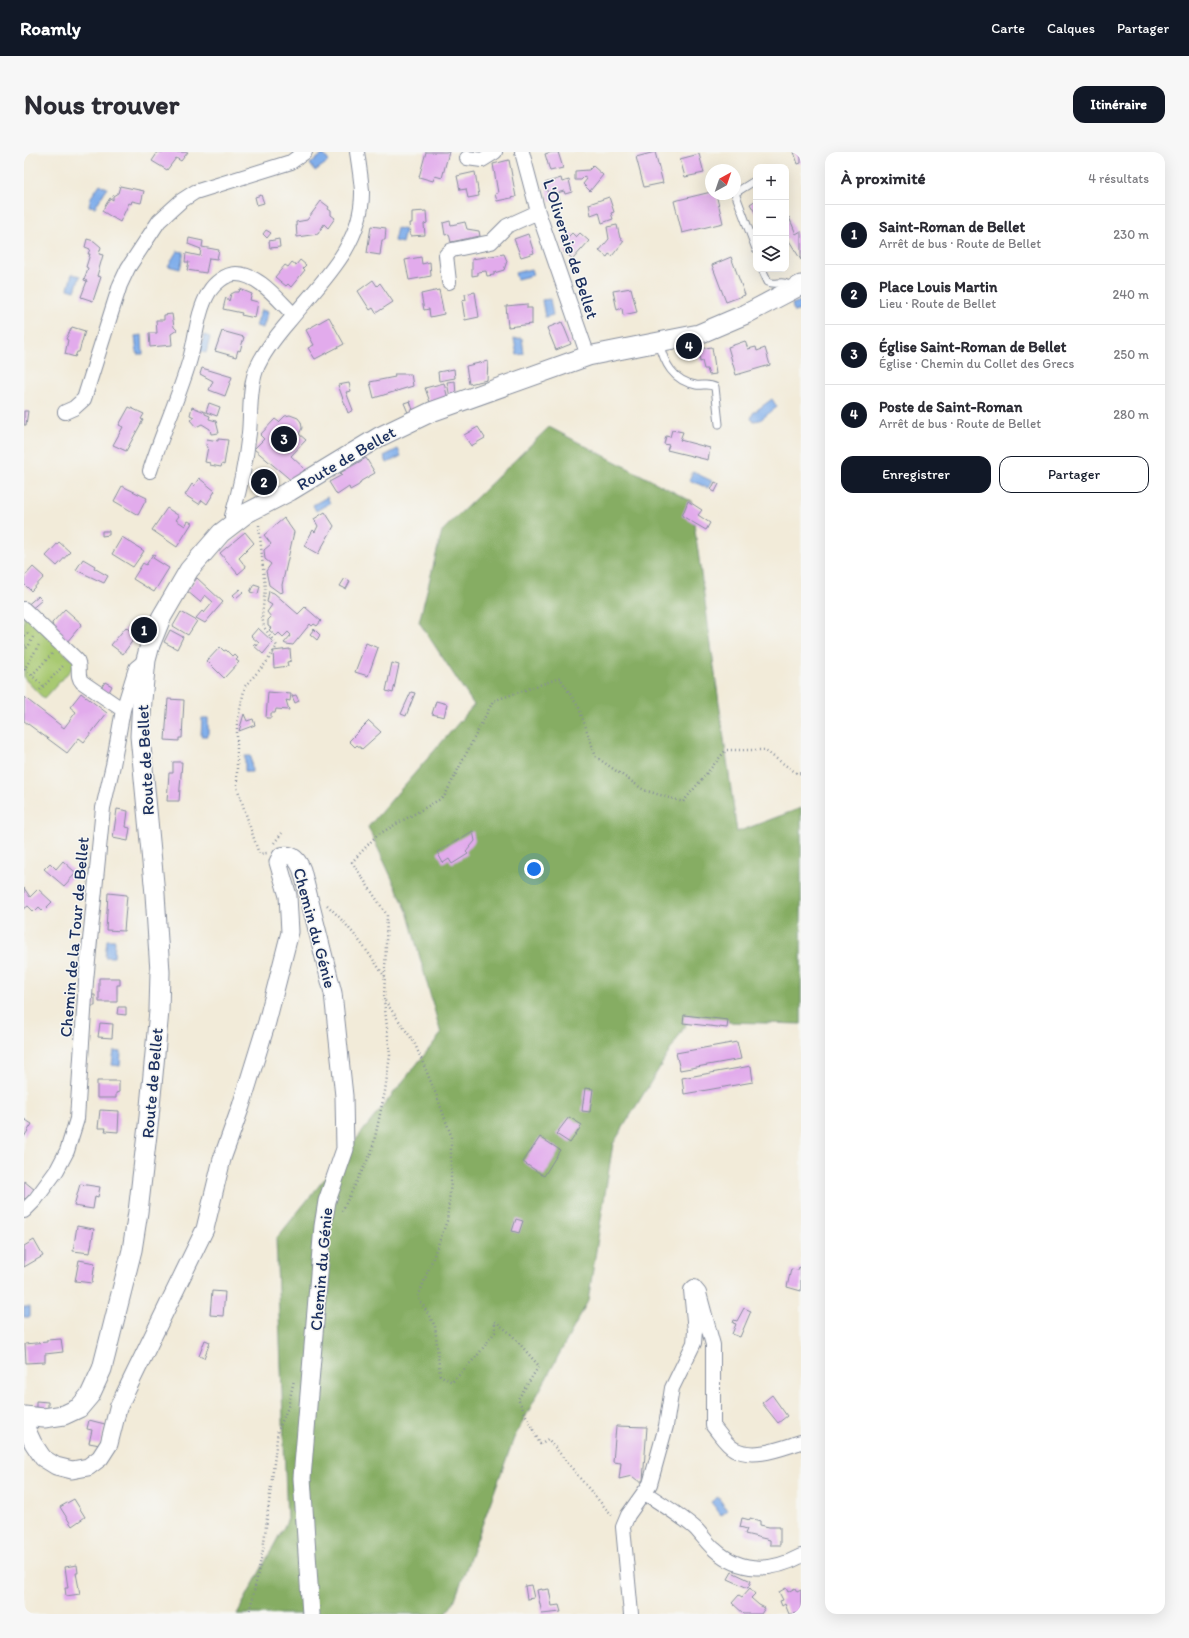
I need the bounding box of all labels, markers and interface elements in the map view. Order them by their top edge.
text: Roamly [20,17,81,40]
text: Carte [991,20,1025,37]
text: Calques [1047,20,1095,37]
text: Partager [1117,20,1169,37]
button: Itinéraire [1073,86,1165,123]
text: Nous trouver [24,87,179,121]
north arrow [705,164,741,200]
map controls [753,164,789,272]
button: + [753,164,789,200]
text: À proximité [841,168,926,188]
text: 4 résultats [1088,171,1149,186]
street label: L'Oliveraie de Bellet [539,177,603,321]
button: − [753,200,789,236]
text: Saint-Roman de Bellet [879,218,1025,236]
text: 1 [851,227,857,242]
text: 230 m [1113,227,1149,242]
button: layers [753,236,789,272]
text: Arrêt de bus · Route de Bellet [879,236,1041,251]
text: Place Louis Martin [879,278,997,296]
text: 2 [851,287,857,302]
text: 240 m [1112,287,1149,302]
text: Lieu · Route de Bellet [879,296,996,311]
pin: 4 [676,331,702,361]
text: Église Saint-Roman de Bellet [879,338,1066,356]
text: 3 [850,347,858,362]
text: 250 m [1113,347,1149,362]
text: Église · Chemin du Collet des Grecs [879,356,1074,371]
text: Poste de Saint-Roman [879,398,1022,416]
text: 4 [850,407,858,422]
text: 280 m [1113,407,1149,422]
text: Arrêt de bus · Route de Bellet [879,416,1041,431]
street label: Route de Bellet [293,421,400,494]
pin: 3 [271,424,297,454]
button: Enregistrer [841,456,991,493]
button: Partager [999,456,1149,493]
pin: 2 [251,467,277,497]
pin: 1 [131,615,157,645]
street label: Route de Bellet [132,704,158,816]
street label: Chemin de la Tour de Bellet [55,836,93,1038]
your location [524,859,544,879]
street label: Chemin du Génie [289,866,341,990]
street label: Route de Bellet [137,1026,167,1139]
street label: Chemin du Génie [306,1207,336,1331]

